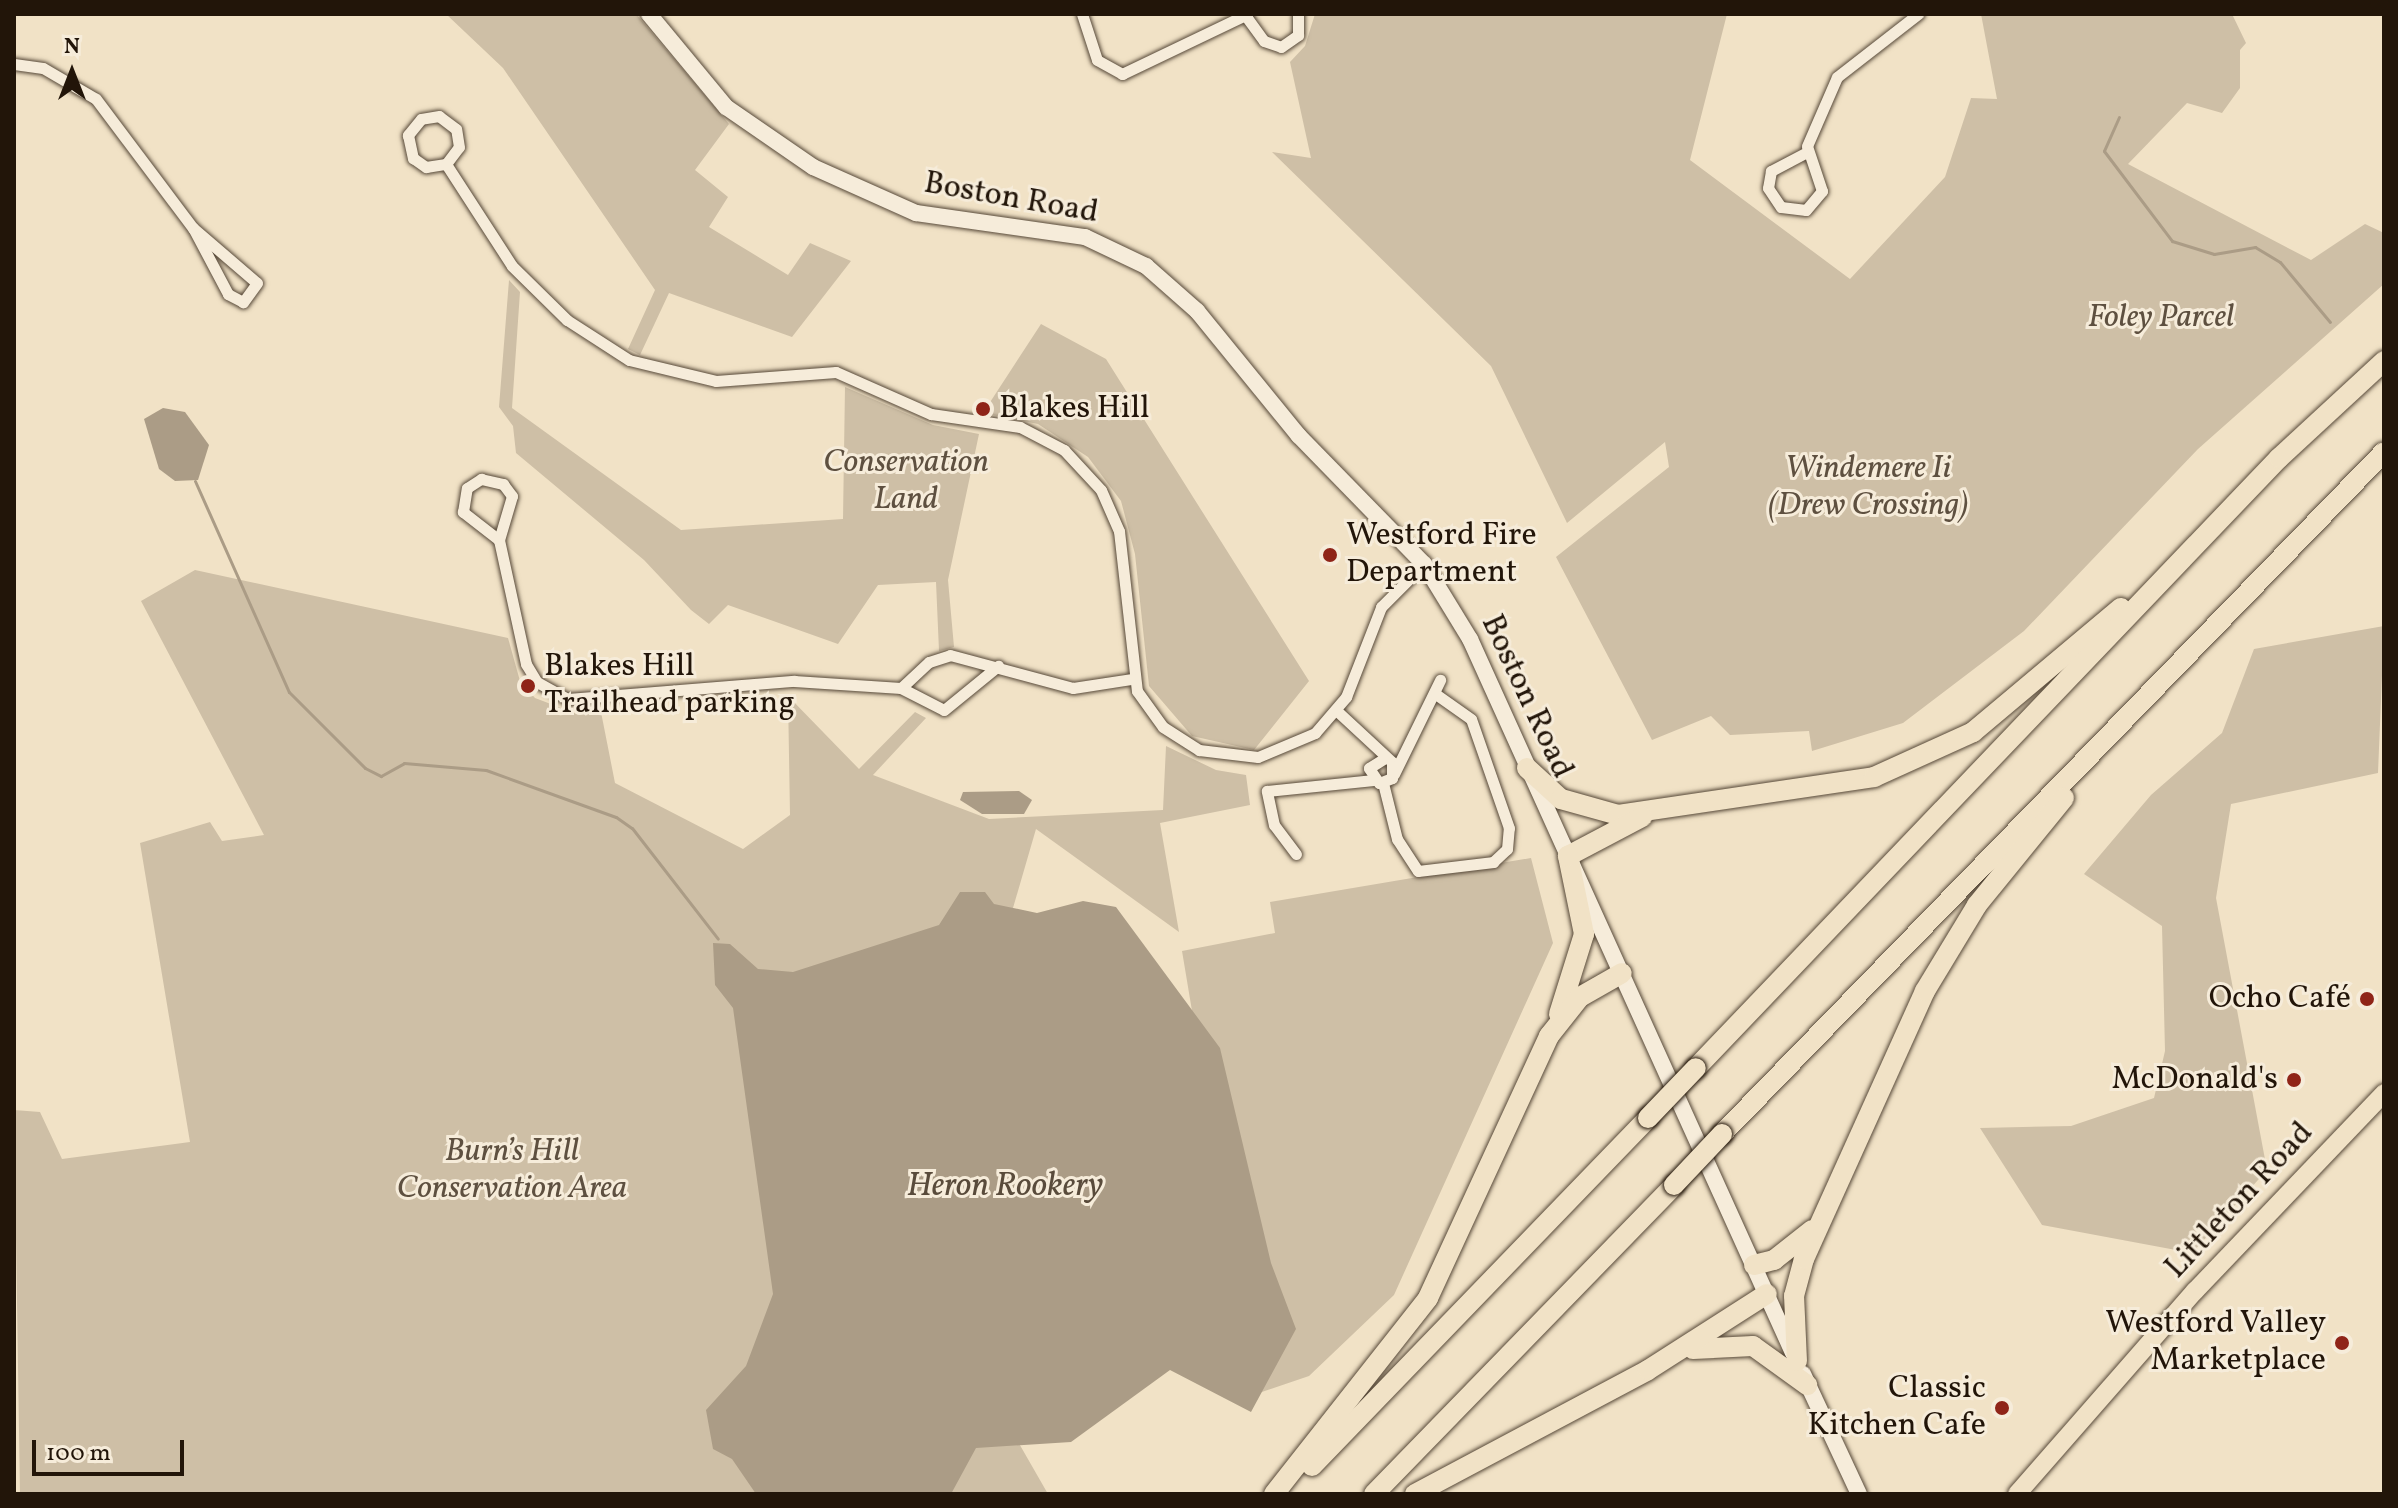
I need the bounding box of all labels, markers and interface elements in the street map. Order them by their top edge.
north arrow [32,32,112,112]
text: N [64,32,80,63]
street label: Boston Road [921,165,1101,233]
park label: Foley Parcel [2088,299,2234,337]
place label: Blakes Hill [999,390,1150,428]
marker: Blakes Hill [974,400,992,418]
park label: Conservation Land [823,445,989,520]
park label: Windemere Ii (Drew Crossing) [1768,451,1968,526]
place label: Westford Fire Department [1346,518,1537,593]
marker: Westford Fire Department [1321,546,1339,564]
street label: Boston Road [1471,609,1581,785]
place label: Blakes Hill Trailhead parking [544,649,795,724]
marker: Blakes Hill Trailhead parking [519,677,537,695]
place label: Ocho Café [2209,980,2351,1018]
marker: Ocho Café [2358,990,2376,1008]
place label: McDonald's [2111,1061,2278,1099]
marker: McDonald's [2285,1071,2303,1089]
street label: Littleton Road [2158,1115,2322,1287]
park label: Burn’s Hill Conservation Area [397,1134,627,1209]
water label: Heron Rookery [907,1167,1103,1207]
place label: Westford Valley Marketplace [2104,1306,2326,1381]
marker: Westford Valley Marketplace [2333,1334,2351,1352]
place label: Classic Kitchen Cafe [1808,1371,1986,1446]
marker: Classic Kitchen Cafe [1993,1399,2011,1417]
scale bar [36,1424,188,1474]
text: 100 m [46,1437,111,1471]

